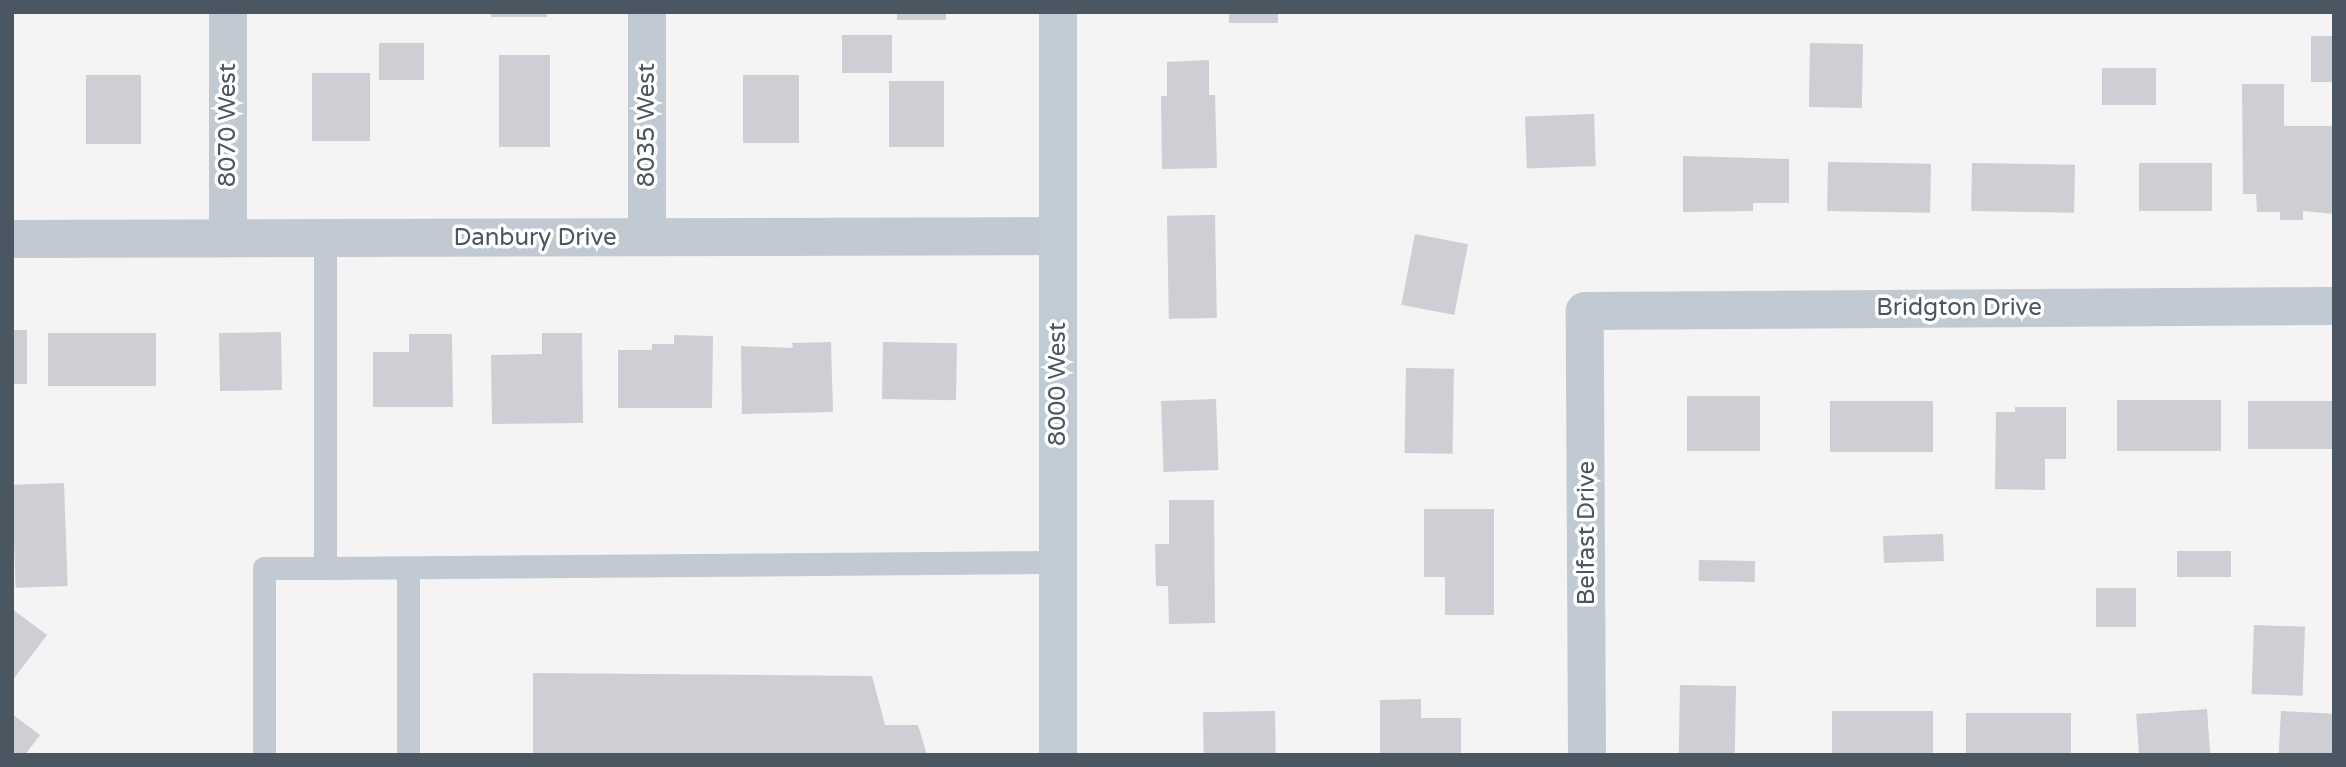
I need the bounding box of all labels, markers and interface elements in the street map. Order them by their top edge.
street label: 8070 West [214,63,242,187]
street label: 8035 West [633,63,661,187]
street label: Danbury Drive [453,224,617,252]
street label: Bridgton Drive [1876,294,2042,322]
street label: 8000 West [1044,322,1072,446]
street label: Belfast Drive [1573,461,1601,605]

